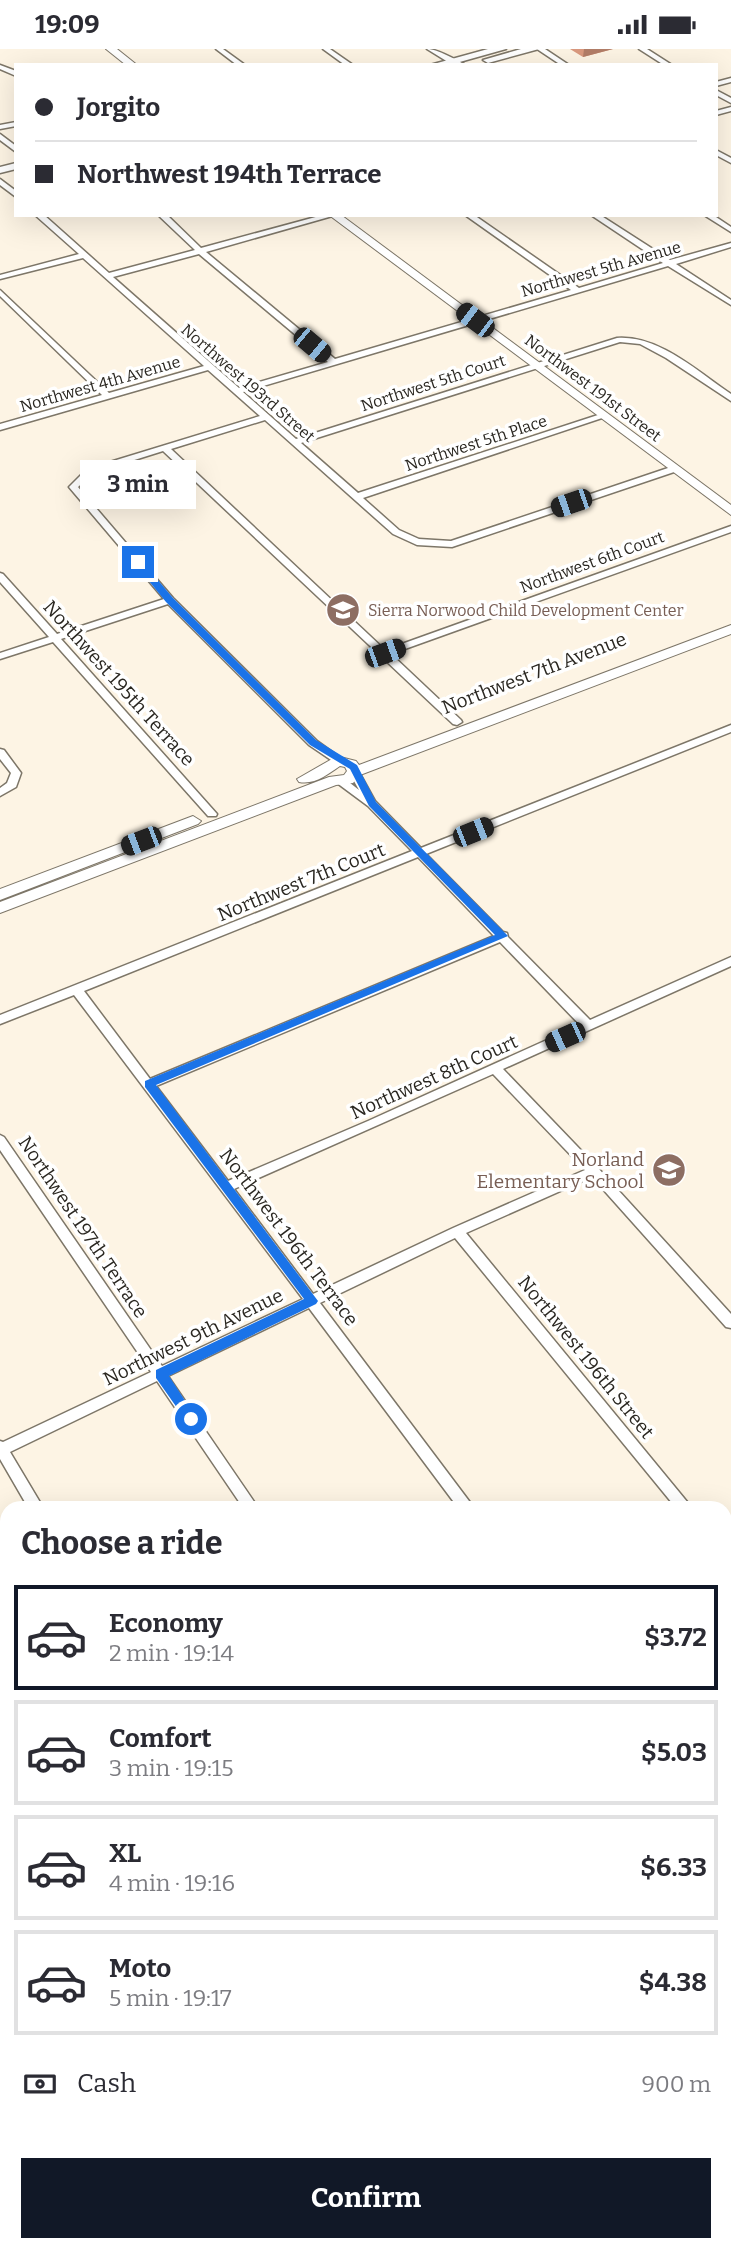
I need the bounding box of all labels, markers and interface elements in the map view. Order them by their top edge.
text: 19:09 [35,9,100,40]
text: Jorgito [77,92,160,123]
text: Northwest 194th Terrace [77,159,382,190]
street label: Northwest 5th Avenue [519,237,683,301]
car [452,299,499,341]
street label: Northwest 193rd Street [177,320,319,446]
car [290,323,335,367]
street label: Northwest 191st Street [521,330,665,446]
street label: Northwest 5th Court [358,351,508,415]
street label: Northwest 4th Avenue [18,352,182,416]
street label: Northwest 5th Place [403,411,549,475]
callout: 3 min [80,461,196,510]
text: 3 min [107,470,169,498]
car [548,486,595,520]
street label: Northwest 6th Court [517,527,667,597]
route end [122,546,154,578]
school or university icon: Sierra Norwood Child Development Center [324,591,362,629]
street label: Northwest 195th Terrace [39,595,199,771]
place label: Sierra Norwood Child Development Center [368,601,684,620]
street label: Northwest 7th Avenue [439,627,629,719]
car [362,636,409,670]
car [450,814,497,850]
car [118,824,165,858]
street label: Northwest 7th Court [214,838,388,926]
car [542,1019,589,1055]
street label: Northwest 8th Court [347,1030,521,1124]
street label: Northwest 197th Terrace [14,1132,152,1322]
street label: Northwest 196th Terrace [215,1144,363,1330]
place label: Norland Elementary School [477,1148,644,1193]
school or university icon: Norland Elementary School [650,1151,688,1189]
street label: Northwest 196th Street [513,1271,659,1443]
street label: Northwest 9th Avenue [99,1283,287,1391]
route start [175,1403,207,1435]
text: Choose a ride [21,1524,222,1562]
icon: car [25,1606,88,1669]
text: Economy [109,1608,223,1639]
text: $3.72 [644,1622,707,1653]
text: 2 min · 19:14 [109,1639,234,1667]
icon: car [25,1721,88,1784]
text: Comfort [109,1723,212,1754]
text: $5.03 [641,1737,707,1768]
text: 3 min · 19:15 [109,1754,233,1782]
icon: car [25,1836,88,1899]
text: XL [109,1838,141,1869]
text: $6.33 [640,1852,707,1883]
text: 4 min · 19:16 [109,1869,235,1897]
icon: car [25,1951,88,2014]
text: Moto [109,1953,171,1984]
text: $4.38 [639,1967,707,1998]
text: 5 min · 19:17 [109,1984,232,2012]
icon: cash [21,2065,59,2103]
text: Cash [77,2068,136,2099]
text: 900 m [641,2070,711,2098]
button: Confirm [21,2158,711,2238]

